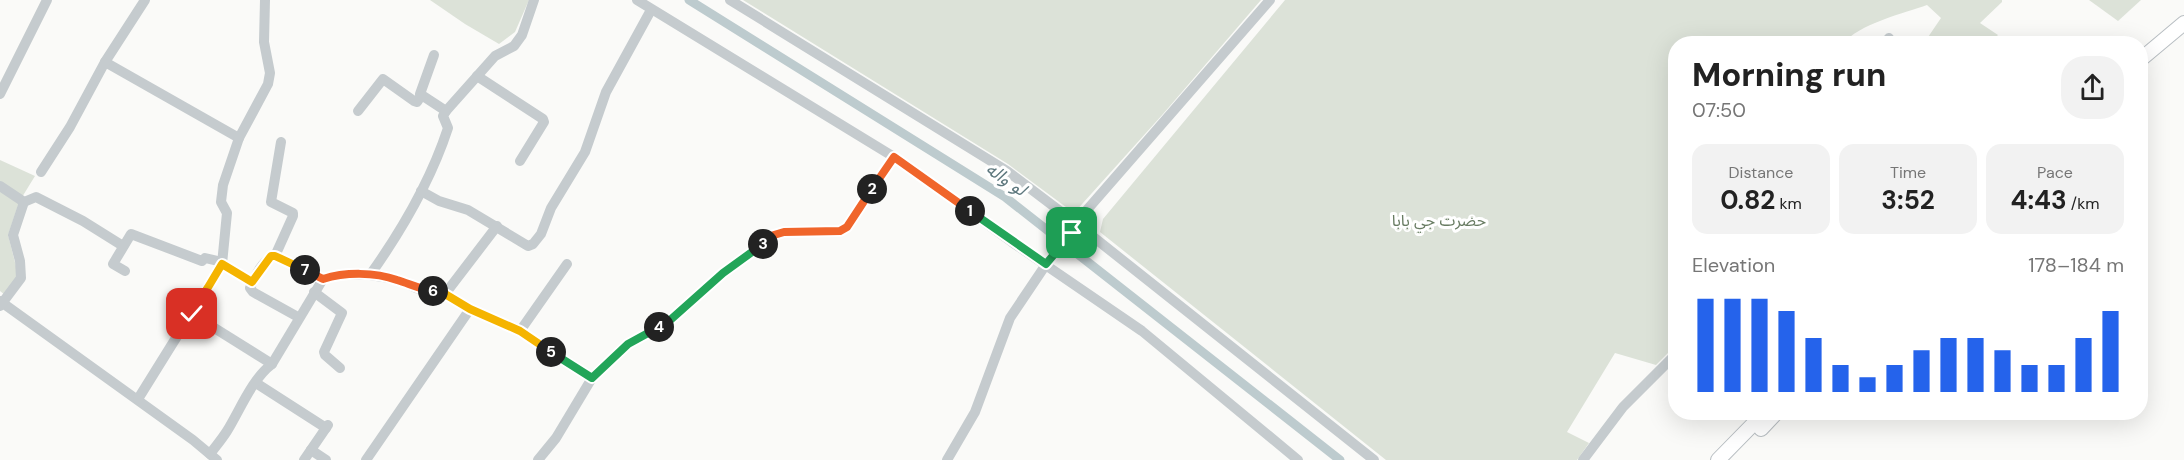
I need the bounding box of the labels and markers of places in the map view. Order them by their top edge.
pin: 2 [857,174,887,204]
pin: 1 [955,196,985,226]
pin [1046,207,1097,258]
pin: 3 [748,229,778,259]
pin: 7 [290,255,320,285]
pin: 6 [418,276,448,306]
pin [166,288,217,339]
pin: 4 [644,312,674,342]
pin: 5 [536,337,566,367]

